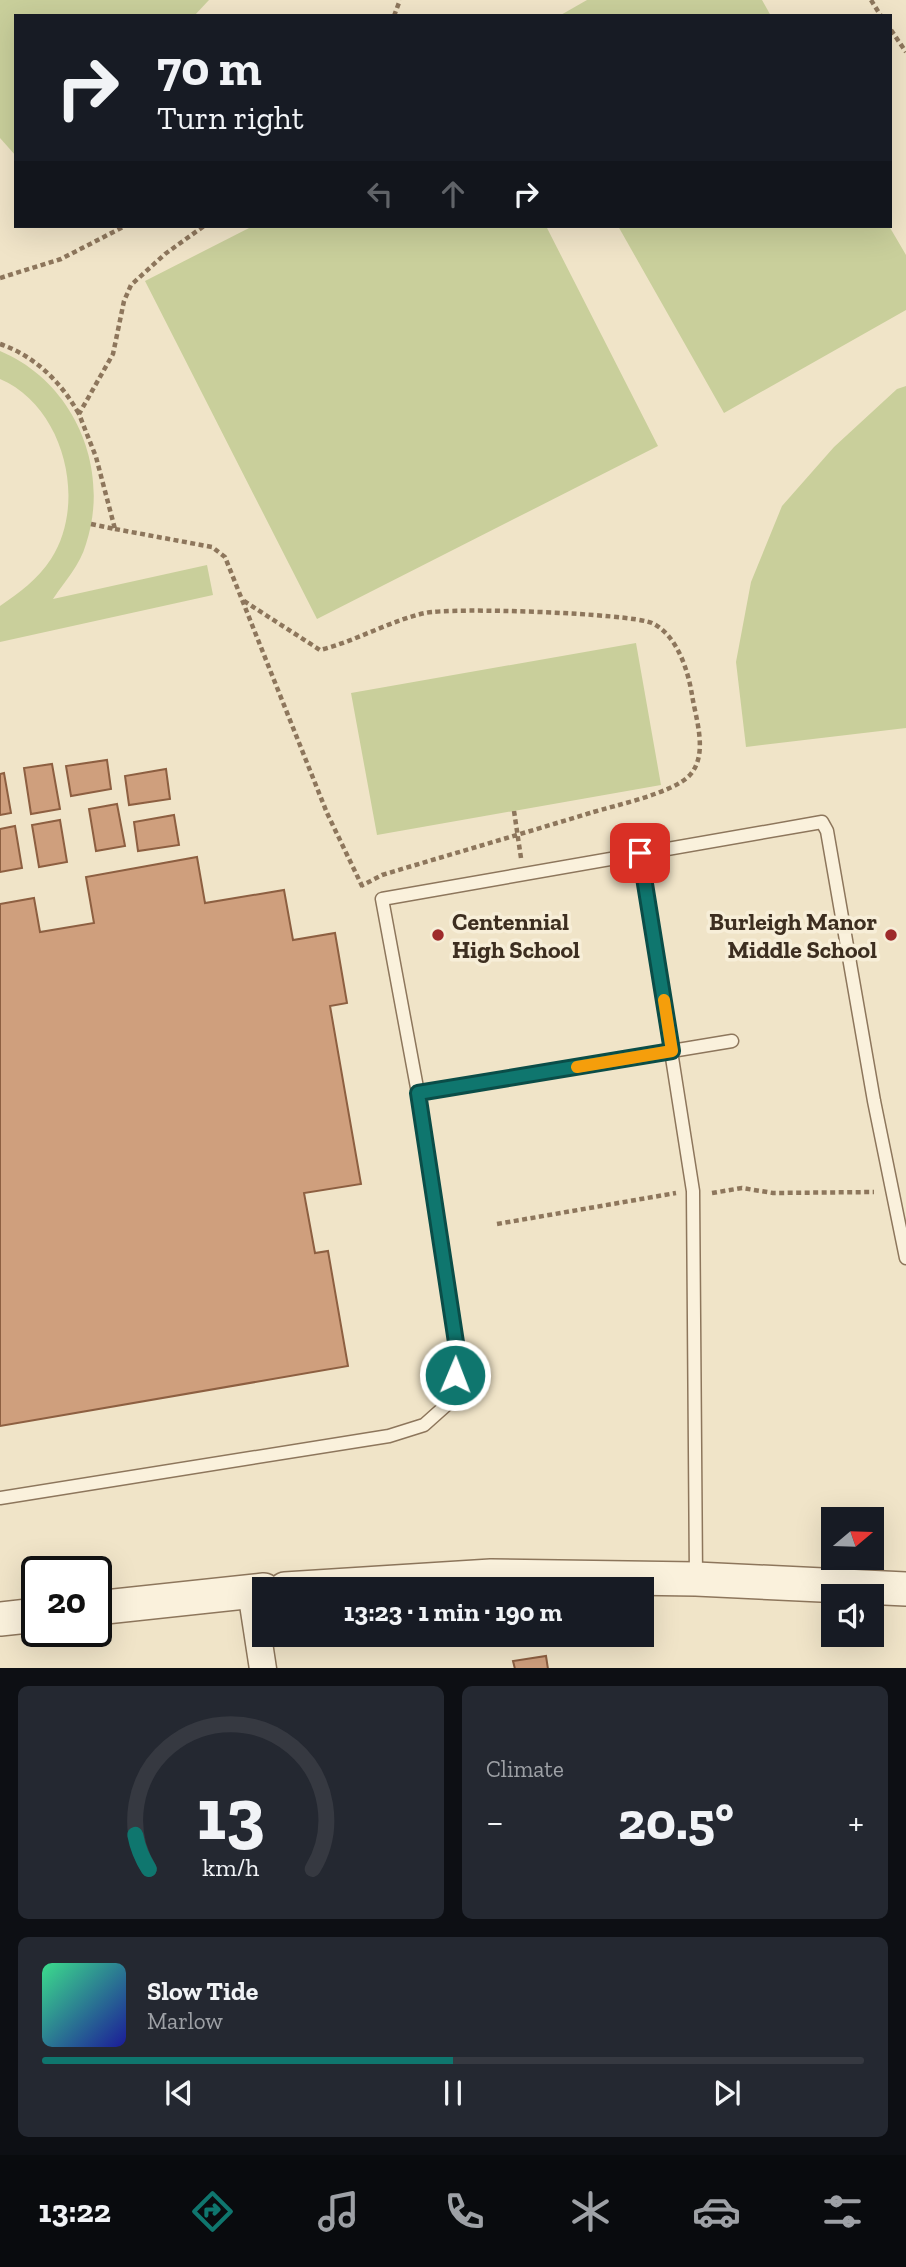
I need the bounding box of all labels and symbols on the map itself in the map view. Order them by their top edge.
pin [610,823,670,883]
place label: Centennial High School [452,907,580,964]
place label: Burleigh Manor Middle School [709,907,877,964]
marker: Centennial High School [430,927,446,943]
marker: Burleigh Manor Middle School [883,927,899,943]
position arrow [418,1338,492,1412]
north arrow [821,1507,884,1570]
speed limit sign: 20 [21,1556,112,1647]

